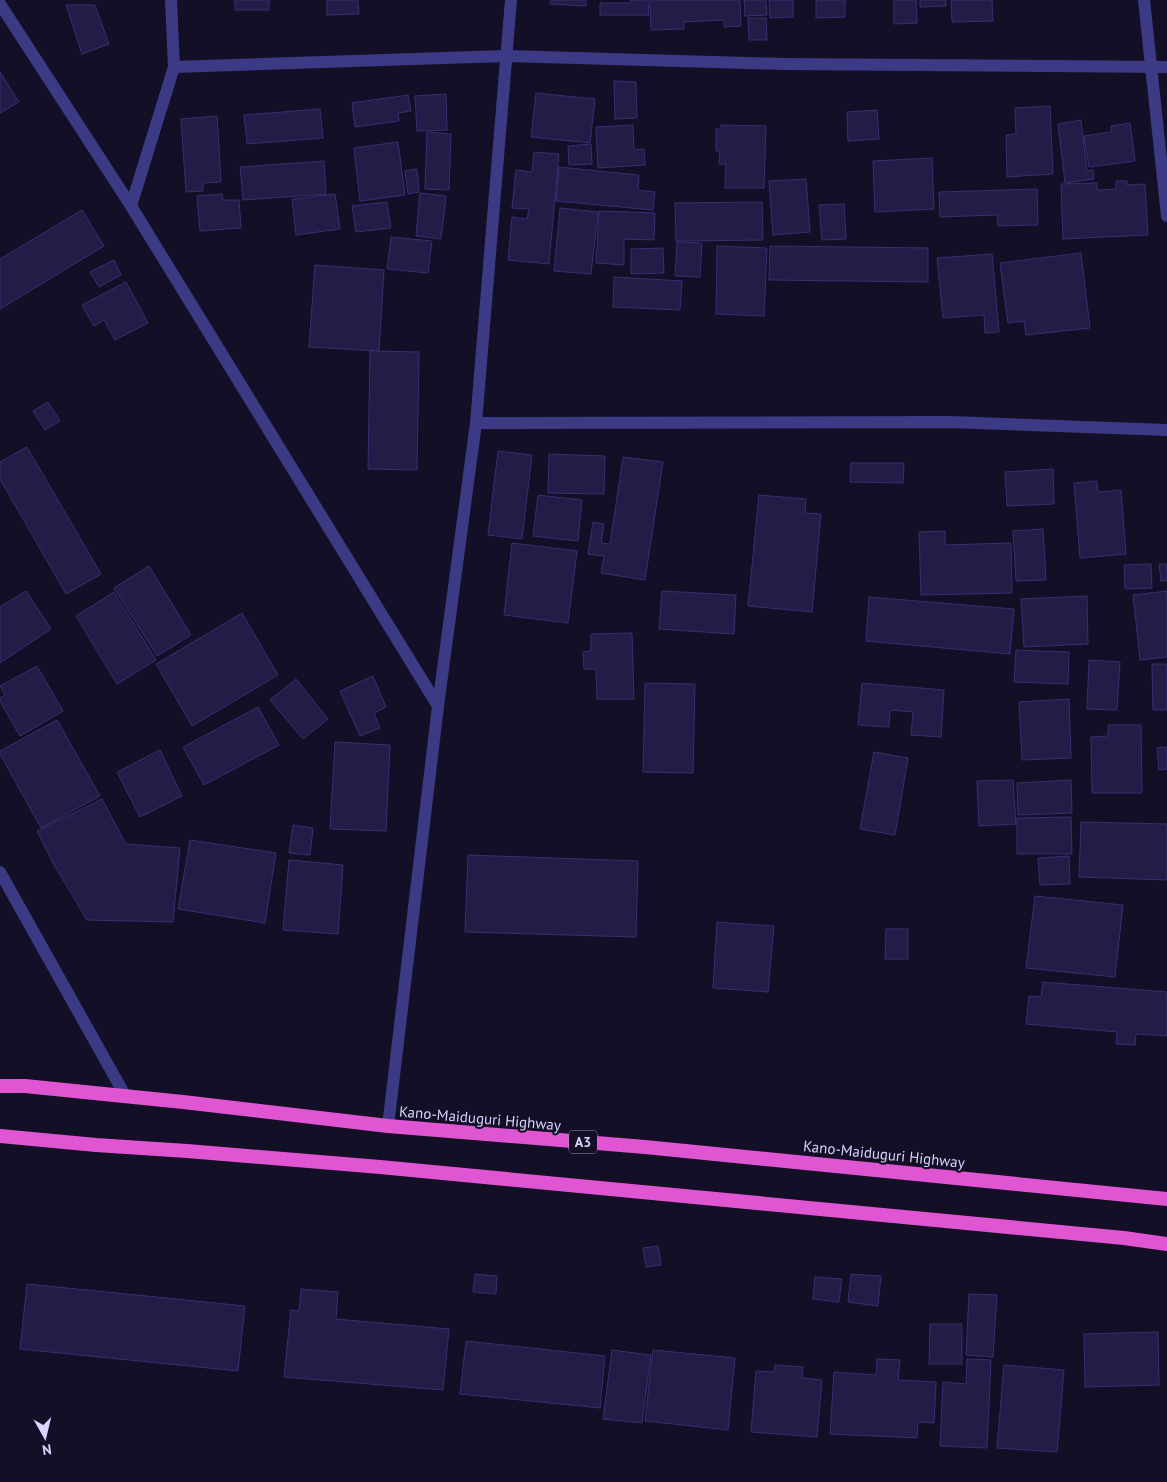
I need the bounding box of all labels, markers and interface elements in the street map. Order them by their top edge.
street label: Kano-Maiduguri Highway [398,1101,562,1135]
road number: A3 [569,1130,597,1154]
street label: Kano-Maiduguri Highway [802,1136,966,1172]
north arrow [20,1412,70,1462]
text: N [41,1440,53,1459]

